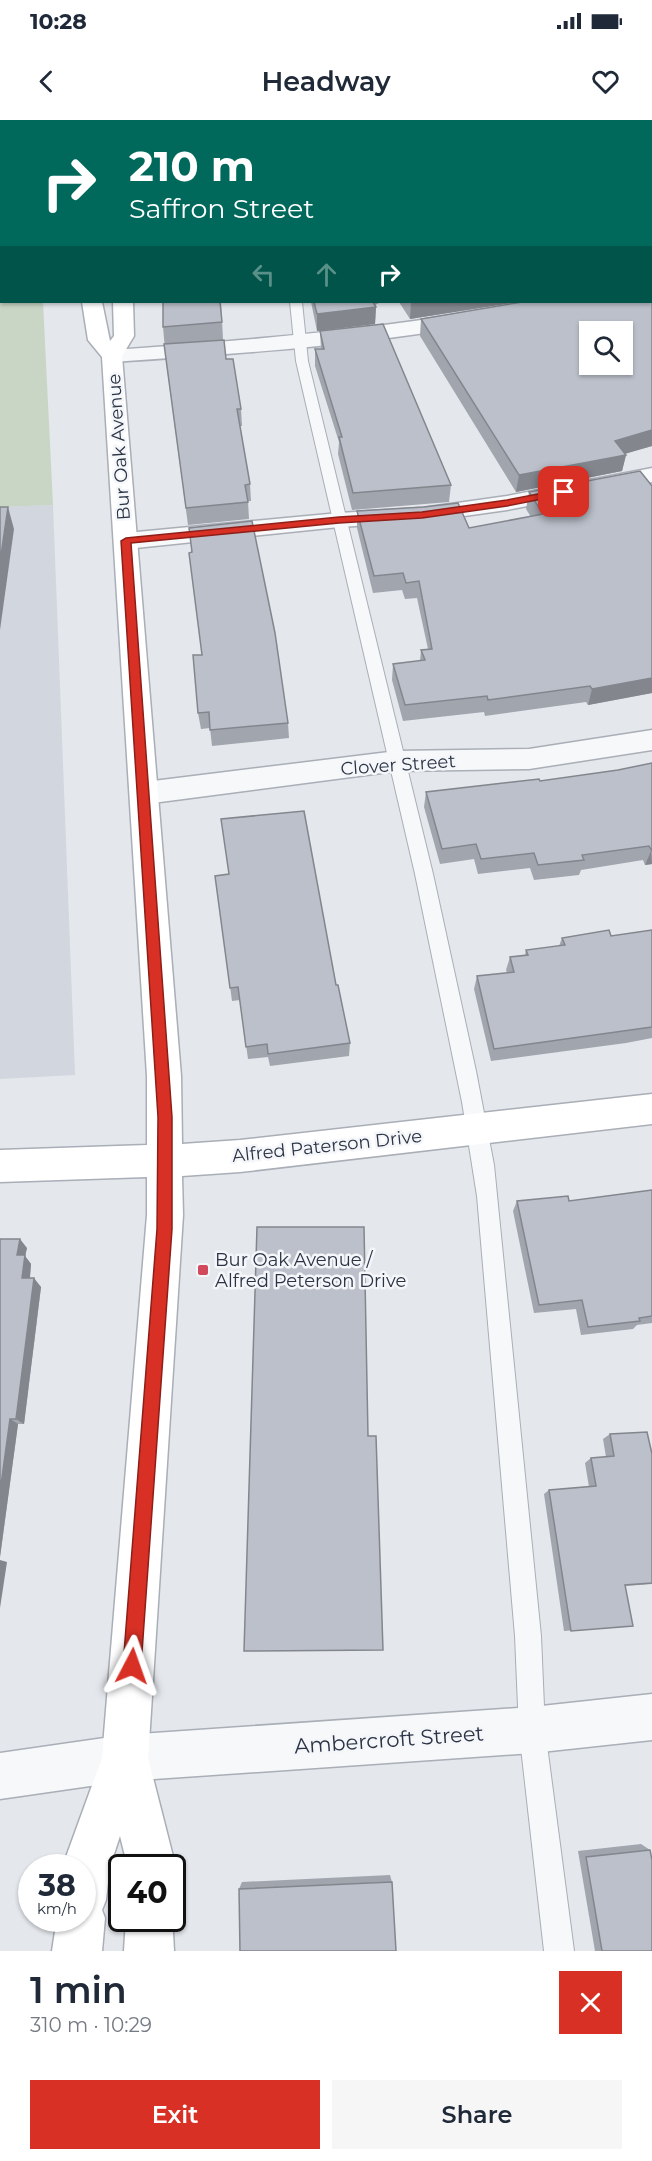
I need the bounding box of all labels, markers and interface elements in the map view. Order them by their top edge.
text: 10:28 [30,8,87,35]
icon: back [30,65,63,98]
text: Headway [261,65,391,98]
icon: heart [589,65,622,98]
text: 210 m [129,140,255,192]
icon: right [30,144,108,222]
text: Saffron Street [129,192,314,225]
icon: left [247,258,280,291]
icon: ahead [310,258,343,291]
icon: right [373,258,406,291]
map controls [579,321,633,375]
button: search [579,321,633,375]
street label: Bur Oak Avenue [103,373,135,521]
pin [538,466,589,517]
icon: arrive [547,475,580,508]
street label: Clover Street [340,750,456,780]
street label: Alfred Paterson Drive [231,1125,423,1167]
place label: Bur Oak Avenue / Alfred Peterson Drive [215,1249,406,1292]
marker: Bur Oak Avenue / Alfred Peterson Drive [196,1263,210,1277]
position arrow [100,1634,164,1698]
street label: Ambercroft Street [293,1720,485,1759]
speed limit sign: 40 [108,1854,186,1932]
text: 38 [38,1867,76,1904]
text: km/h [37,1899,77,1918]
text: 1 min [30,1968,127,2012]
button: close [559,1971,622,2034]
text: 310 m · 10:29 [30,2013,152,2037]
button: Exit [30,2080,320,2149]
button: Share [332,2080,622,2149]

